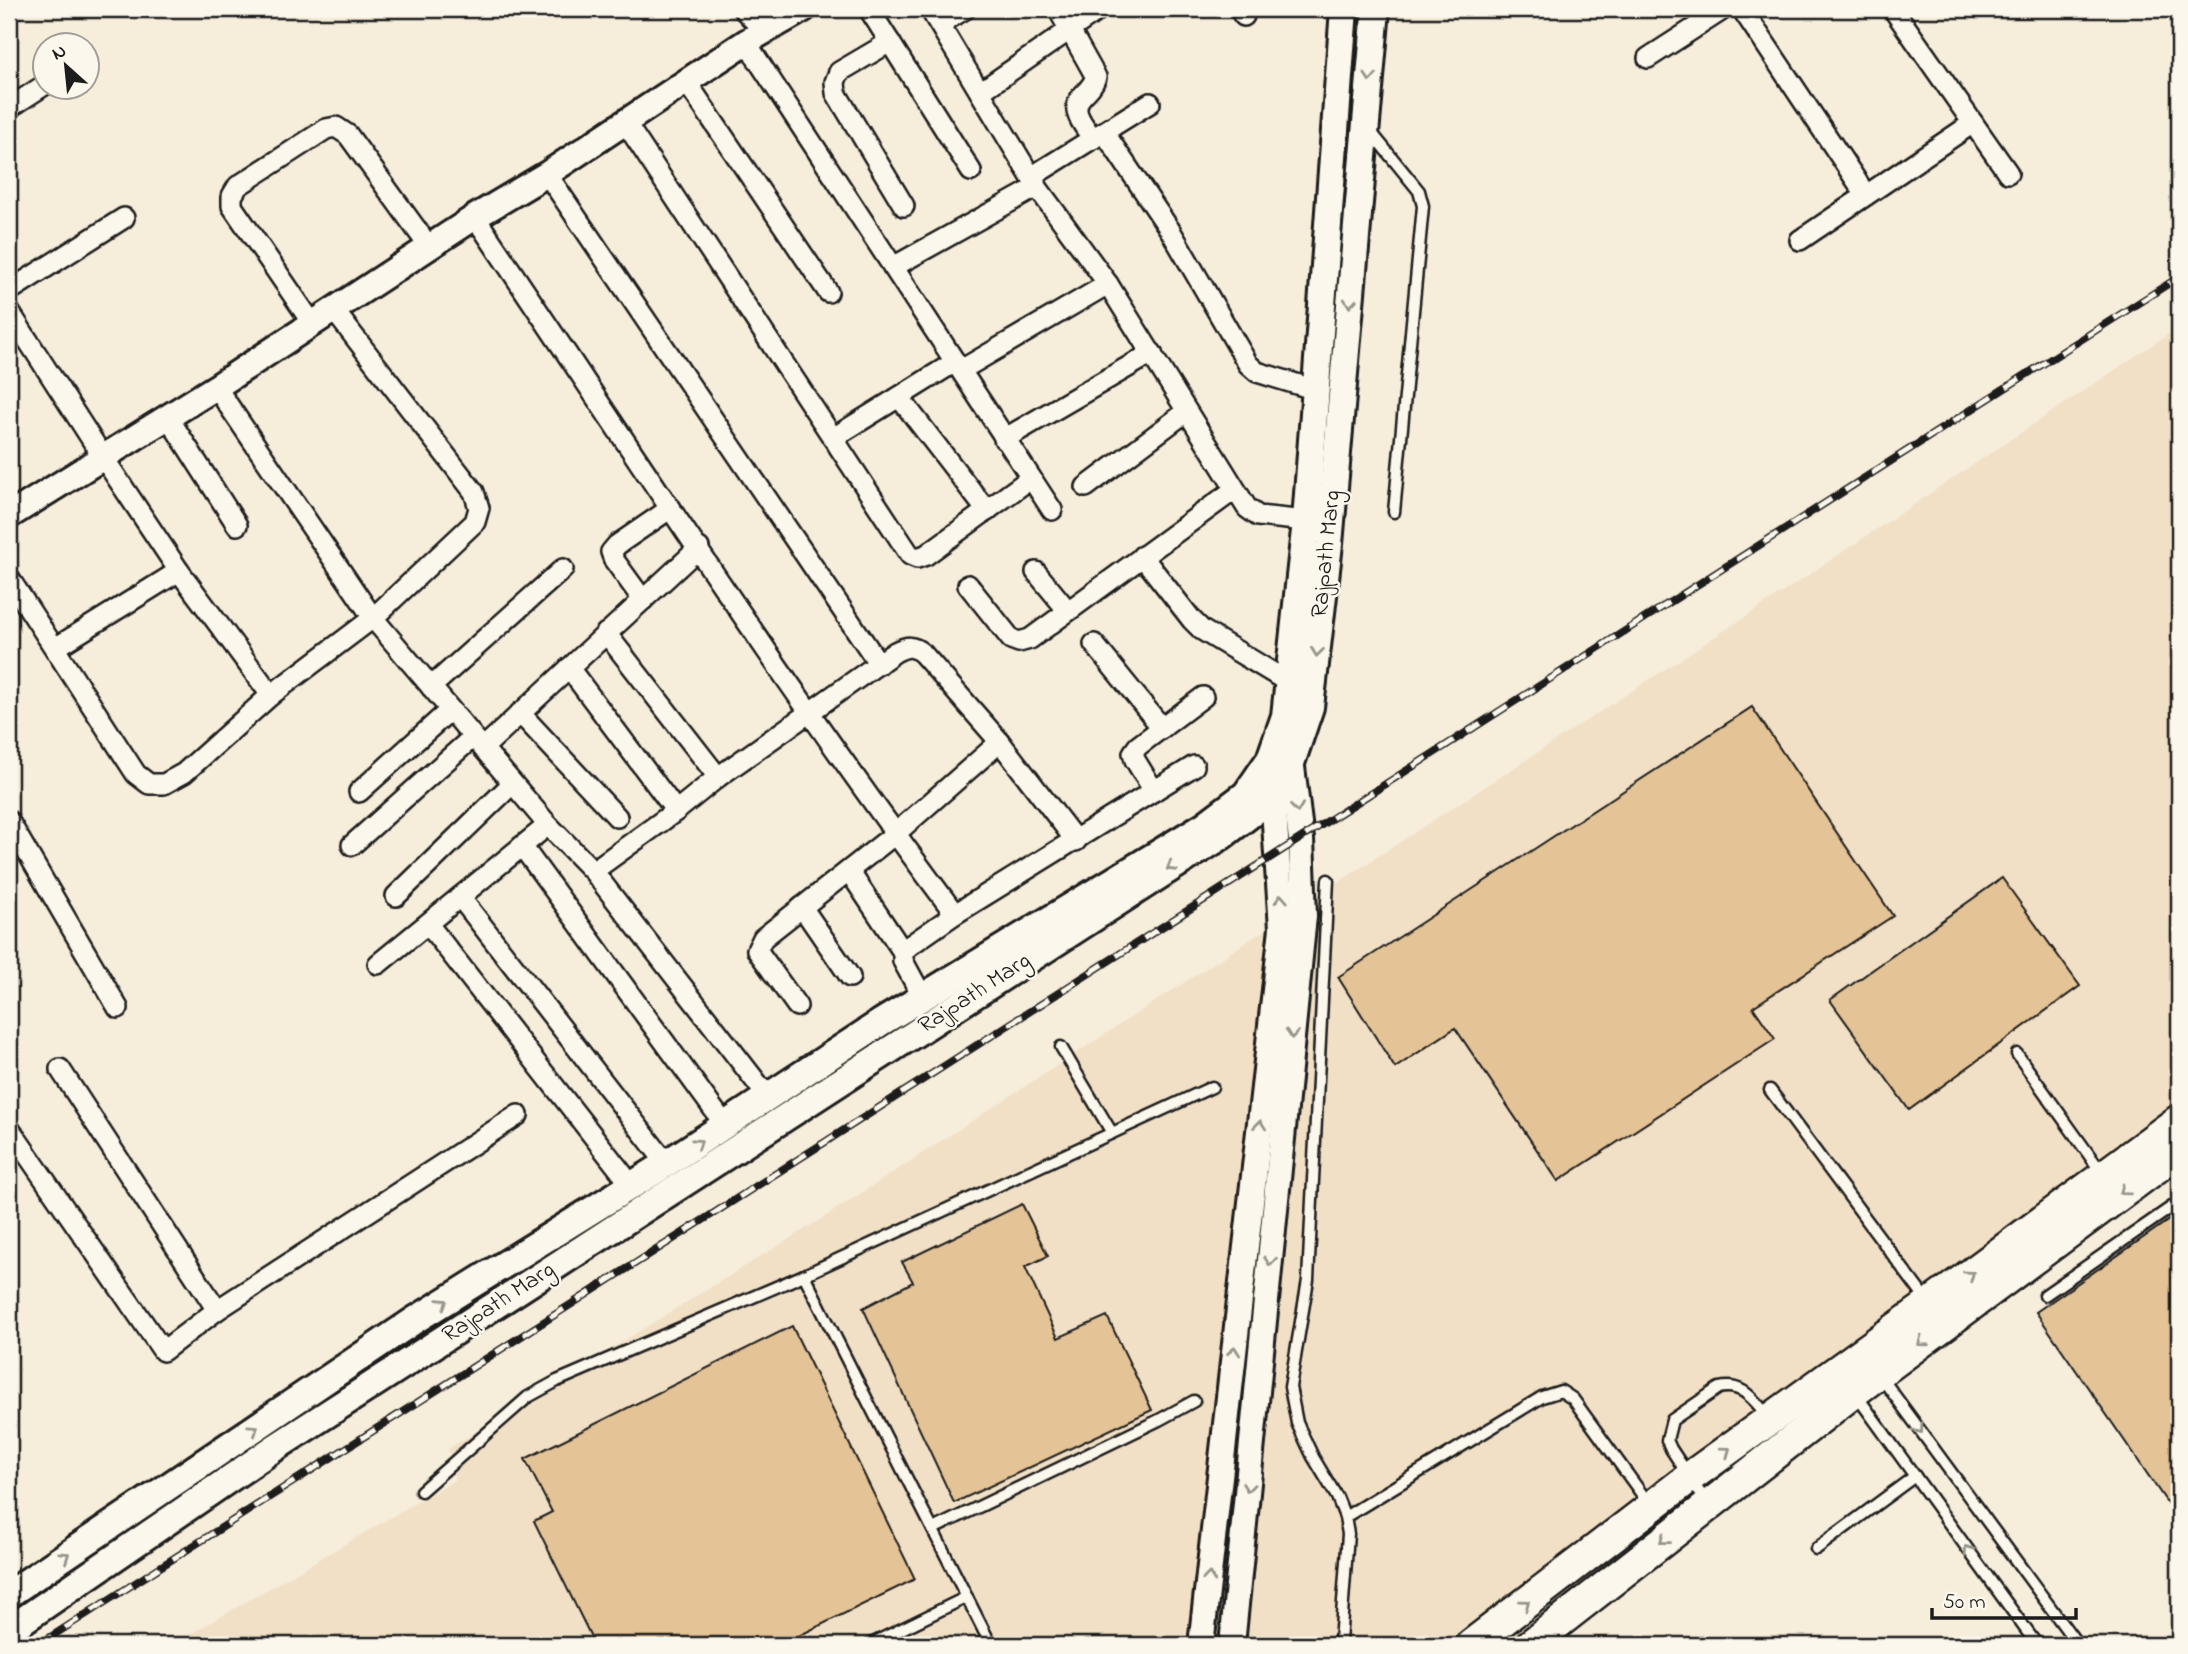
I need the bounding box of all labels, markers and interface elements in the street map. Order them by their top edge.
north arrow [32,32,102,102]
text: N [48,38,71,68]
one-way arrow [1363,72,1378,83]
one-way arrow [1343,298,1358,309]
street label: Rajpath Marg [1303,488,1351,620]
one-way arrow [1309,646,1324,658]
one-way arrow [1289,802,1304,813]
one-way arrow [1166,859,1179,872]
one-way arrow [1273,893,1288,904]
street label: Rajpath Marg [912,944,1038,1044]
one-way arrow [1285,1029,1300,1040]
one-way arrow [1252,1119,1267,1131]
one-way arrow [691,1138,704,1151]
one-way arrow [2120,1183,2132,1196]
street label: Rajpath Marg [436,1253,562,1353]
one-way arrow [1263,1255,1278,1266]
one-way arrow [1962,1271,1975,1283]
one-way arrow [436,1298,449,1311]
one-way arrow [1917,1333,1930,1346]
one-way arrow [1227,1346,1242,1357]
one-way arrow [1911,1421,1923,1434]
one-way arrow [246,1425,259,1437]
one-way arrow [1718,1447,1731,1459]
one-way arrow [1241,1482,1256,1493]
one-way arrow [1660,1532,1672,1545]
one-way arrow [1964,1545,1976,1558]
one-way arrow [58,1551,71,1564]
one-way arrow [1201,1572,1216,1583]
scale bar [1932,1577,2076,1621]
text: 50 m [1943,1588,1986,1618]
one-way arrow [1517,1599,1530,1612]

